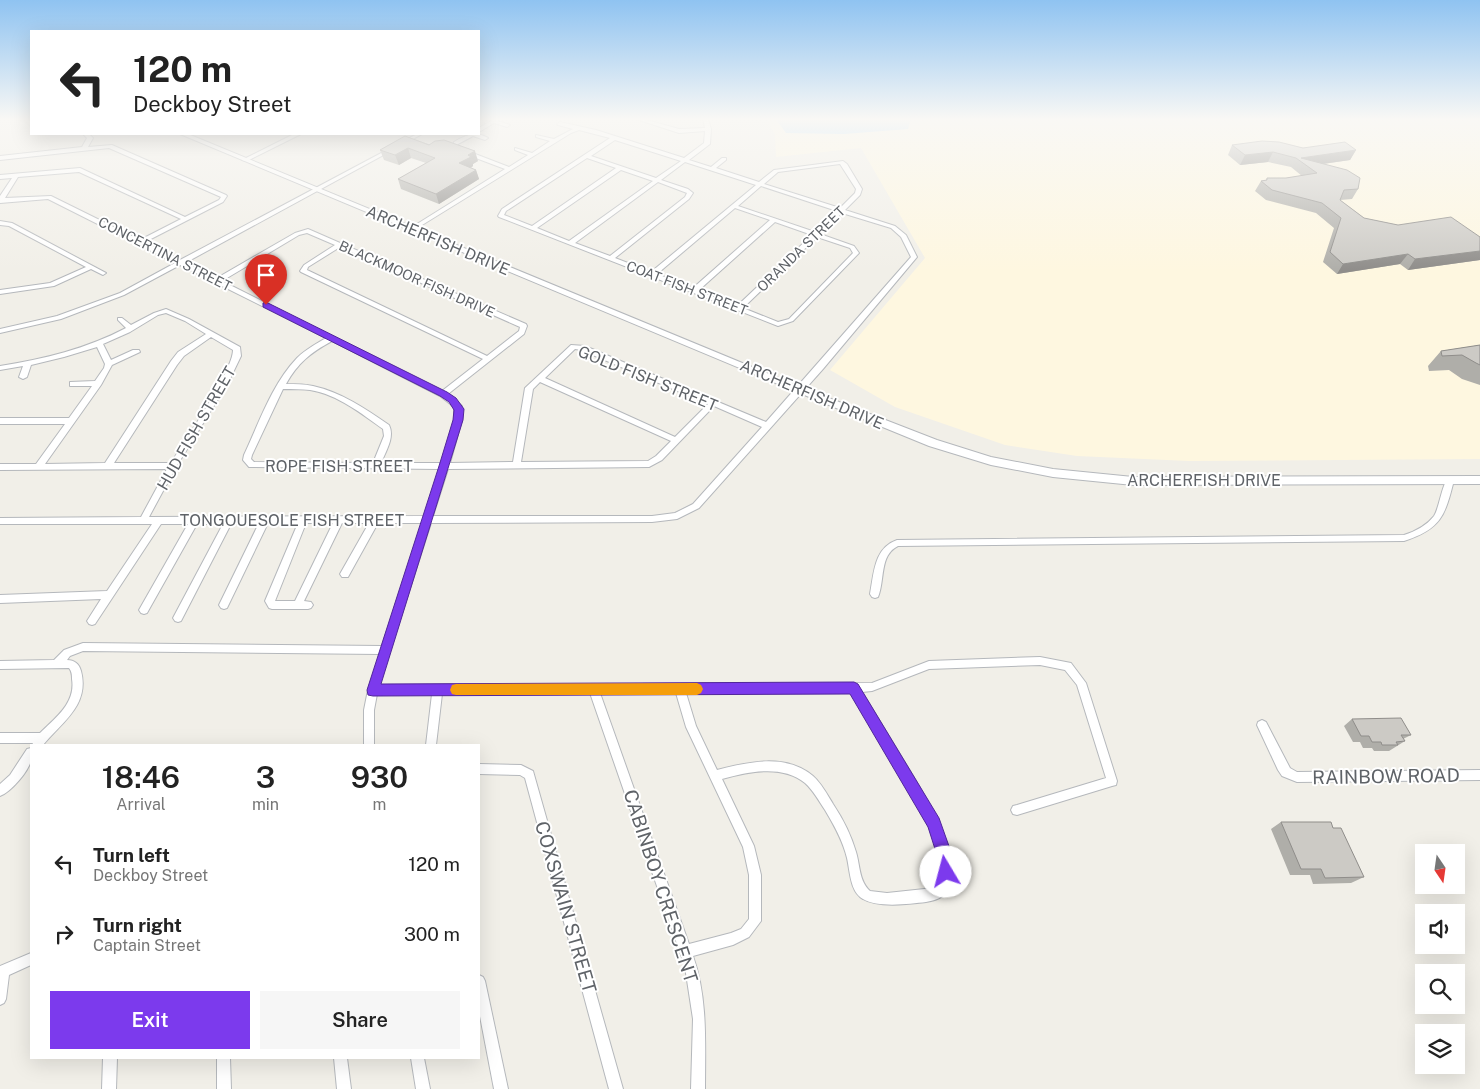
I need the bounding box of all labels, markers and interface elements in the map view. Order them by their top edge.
text: 120 m [133,49,232,90]
icon: left [50,50,115,115]
text: Deckboy Street [133,91,292,117]
street label: ARCHERFISH DRIVE [363,202,512,279]
street label: ORANDA STREET [754,203,848,295]
street label: CONCERTINA STREET [96,213,234,295]
street label: BLACKMOOR FISH DRIVE [336,237,498,321]
pin [245,254,287,305]
street label: COAT FISH STREET [624,258,750,318]
icon: arrive [252,261,280,289]
street label: GOLD FISH STREET [575,342,721,415]
street label: ARCHERFISH DRIVE [737,356,886,433]
street label: HUD FISH STREET [153,363,240,493]
street label: ROPE FISH STREET [265,457,413,476]
street label: ARCHERFISH DRIVE [1127,471,1281,490]
street label: TONGOUESOLE FISH STREET [180,511,405,530]
text: 18:46 [102,759,180,795]
text: 3 [256,759,275,795]
text: 930 [351,759,408,795]
street label: RAINBOW ROAD [1312,764,1460,788]
street label: CABINBOY CRESCENT [619,787,703,985]
text: Arrival [116,795,166,814]
text: min [252,795,279,814]
text: m [373,795,386,814]
street label: COXSWAIN STREET [531,819,601,995]
text: Turn left [93,844,170,866]
north arrow [1415,844,1465,894]
map controls [1415,844,1465,1074]
position arrow [919,845,971,897]
icon: left [50,850,78,878]
text: 120 m [408,853,460,875]
text: Deckboy Street [93,866,208,885]
button: sound [1415,904,1465,954]
text: Turn right [93,914,182,936]
icon: right [50,920,78,948]
text: 300 m [404,923,460,945]
text: Captain Street [93,936,201,955]
button: search [1415,964,1465,1014]
button: Exit [50,991,250,1049]
button: Share [260,991,460,1049]
button: layers [1415,1024,1465,1074]

